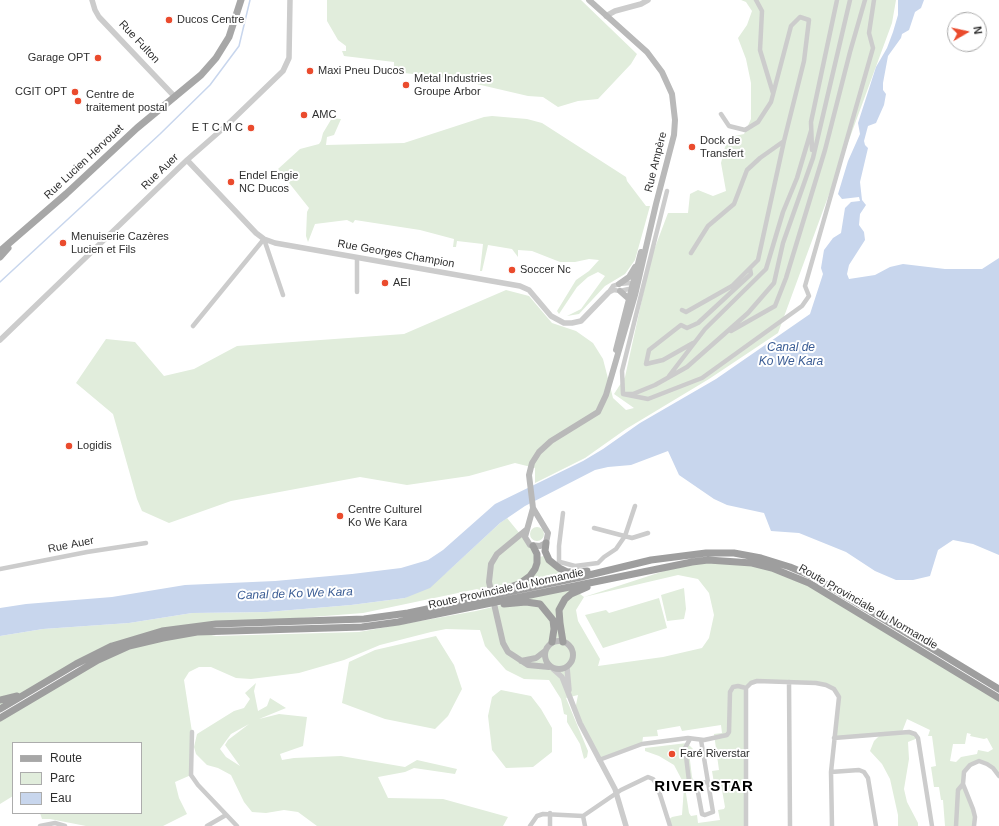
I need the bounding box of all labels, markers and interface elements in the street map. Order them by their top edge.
north arrow [947,12,987,52]
place label: Ducos Centre [177,13,244,27]
marker: Ducos Centre [164,15,174,25]
street label: Rue Fulton [116,18,162,66]
text: N [971,25,984,35]
place label: Garage OPT [28,51,90,65]
marker: Garage OPT [93,53,103,63]
place label: Maxi Pneu Ducos [318,64,404,78]
marker: Maxi Pneu Ducos [305,66,315,76]
place label: Metal Industries Groupe Arbor [414,72,492,98]
marker: Metal Industries Groupe Arbor [401,80,411,90]
place label: CGIT OPT [15,85,67,99]
marker: CGIT OPT [70,87,80,97]
place label: Centre de traitement postal [86,88,167,114]
marker: Centre de traitement postal [73,96,83,106]
place label: AMC [312,108,336,122]
marker: AMC [299,110,309,120]
place label: E T C M C [192,121,243,135]
street label: Rue Lucien Hervouet [42,122,126,202]
marker: E T C M C [246,123,256,133]
street label: Rue Ampère [642,130,670,194]
place label: Dock de Transfert [700,134,744,160]
marker: Dock de Transfert [687,142,697,152]
street label: Rue Auer [139,151,181,193]
place label: Endel Engie NC Ducos [239,169,298,195]
marker: Endel Engie NC Ducos [226,177,236,187]
place label: Menuiserie Cazères Lucien et Fils [71,230,169,256]
street label: Rue Georges Champion [336,237,456,271]
marker: Menuiserie Cazères Lucien et Fils [58,238,68,248]
place label: Soccer Nc [520,263,571,277]
marker: Soccer Nc [507,265,517,275]
place label: AEI [393,276,411,290]
marker: AEI [380,278,390,288]
water label: Canal de Ko We Kara [759,341,823,369]
place label: Logidis [77,439,112,453]
marker: Logidis [64,441,74,451]
place label: Centre Culturel Ko We Kara [348,503,422,529]
marker: Centre Culturel Ko We Kara [335,511,345,521]
street label: Rue Auer [47,534,95,556]
street label: Route Provinciale du Normandie [796,562,940,652]
street label: Route Provinciale du Normandie [427,566,585,612]
water label: Canal de Ko We Kara [237,585,353,603]
legend [12,742,142,814]
place label: Faré Riverstar [680,747,750,761]
marker: Faré Riverstar [667,749,677,759]
text: Route [50,751,82,765]
text: Parc [50,771,75,785]
district label: RIVER STAR [654,778,754,796]
text: Eau [50,791,71,805]

